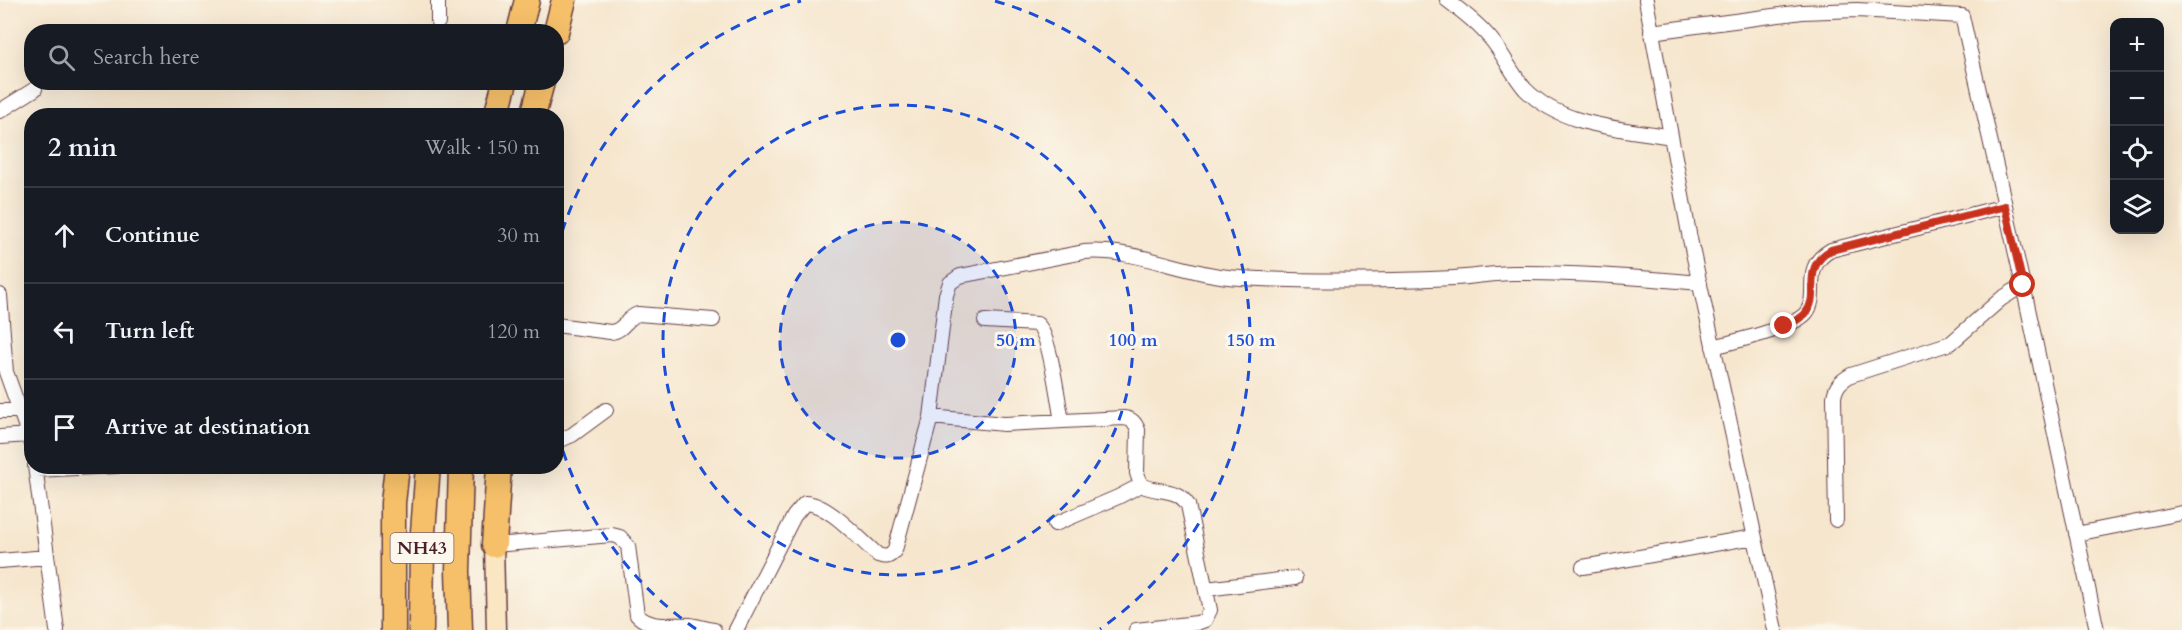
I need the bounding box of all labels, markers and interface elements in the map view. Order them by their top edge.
map controls [2110,18,2164,234]
button: + [2110,18,2164,72]
search box [24,24,564,90]
icon: search [45,41,78,74]
text: Search here [93,42,200,72]
button: − [2110,72,2164,126]
button: locate [2110,126,2164,180]
text: 2 min [48,130,117,165]
text: Walk · 150 m [425,134,540,161]
button: layers [2110,180,2164,234]
icon: ahead [48,219,81,252]
text: Continue [105,220,200,250]
text: 30 m [497,222,540,249]
route start [2009,271,2035,297]
route end [1770,312,1796,338]
icon: left [48,315,81,348]
text: Turn left [105,316,194,346]
text: 120 m [487,318,540,345]
text: 50 m [996,328,1036,353]
text: 100 m [1108,328,1158,353]
text: 150 m [1226,328,1276,353]
centre of rings [888,330,908,350]
icon: arrive [48,411,81,444]
text: Arrive at destination [105,412,310,442]
road number: NH43 [390,533,454,563]

